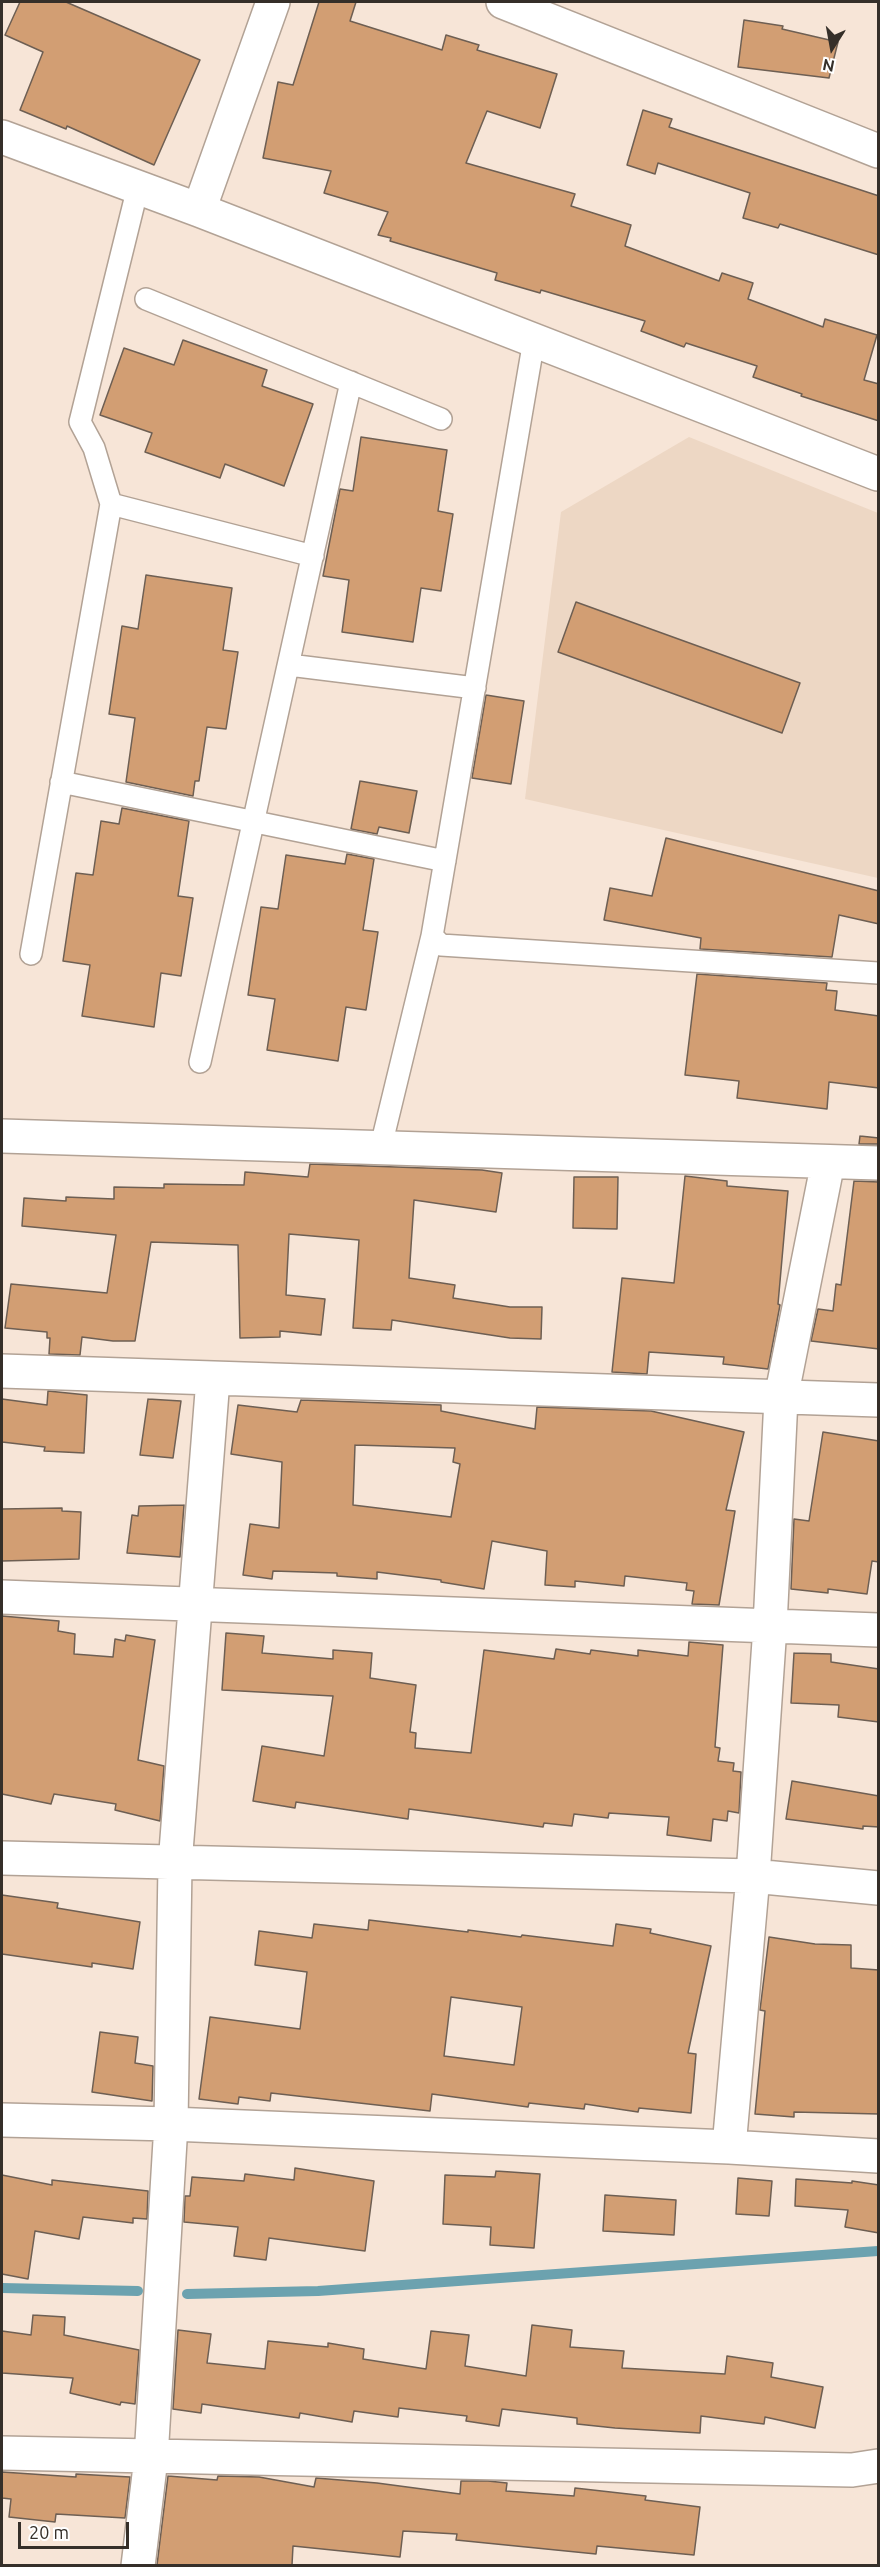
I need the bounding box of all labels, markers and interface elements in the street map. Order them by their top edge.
north arrow [802,18,862,78]
text: N [821,56,836,76]
scale bar [21,2510,132,2548]
text: 20 m [29,2522,69,2542]

